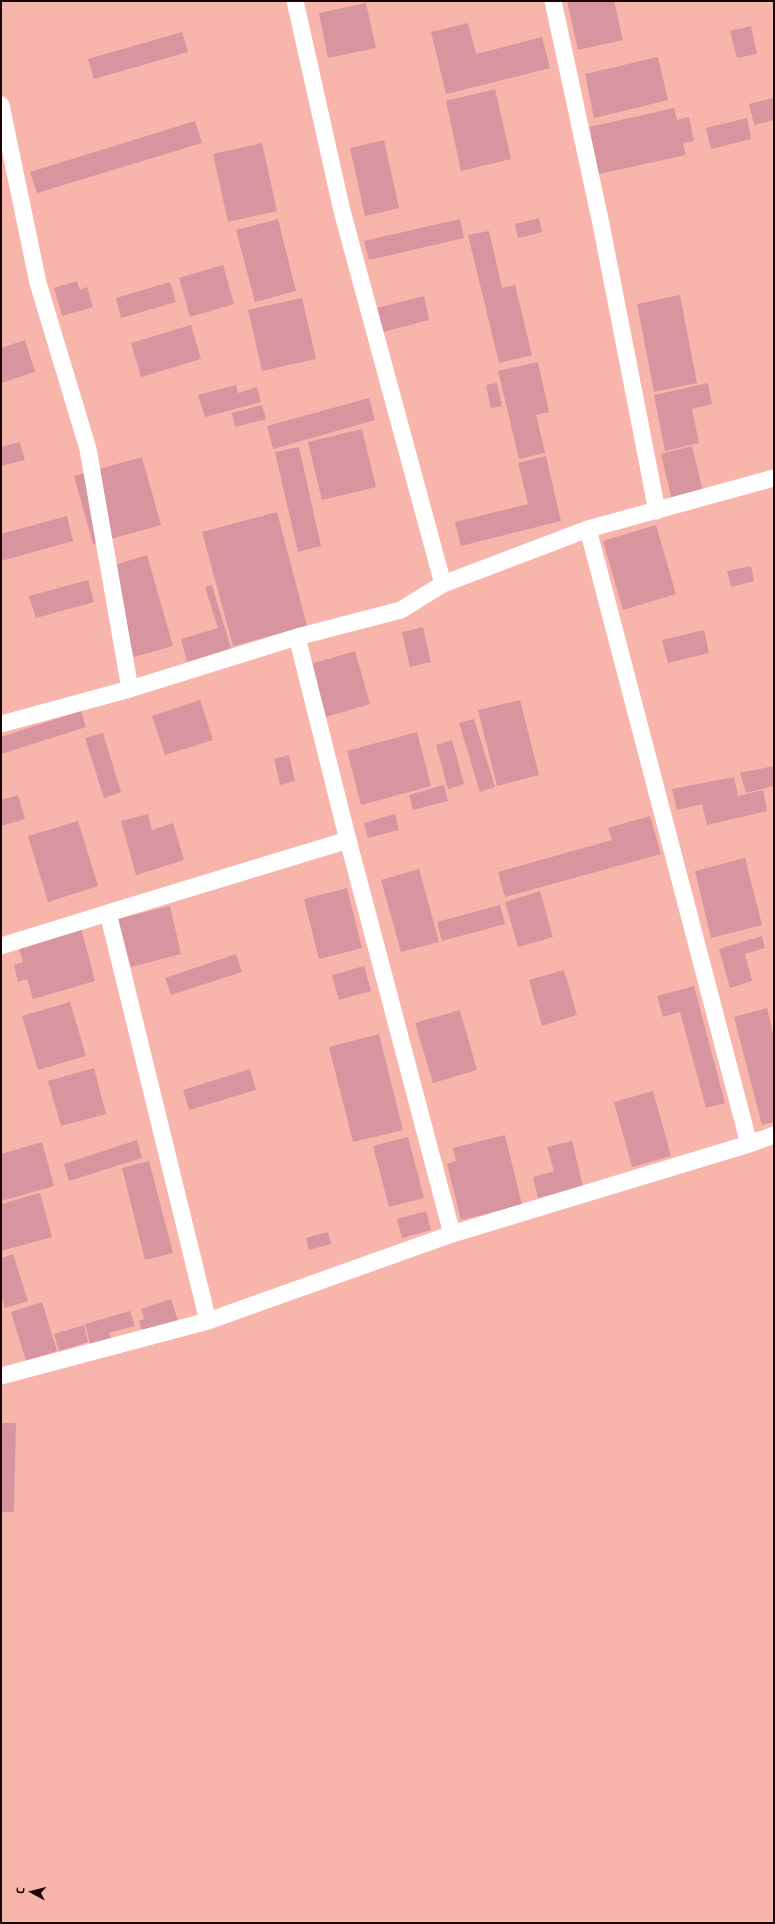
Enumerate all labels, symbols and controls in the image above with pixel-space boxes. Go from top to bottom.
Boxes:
north arrow [12,1872,52,1912]
text: С [13,1886,26,1894]

